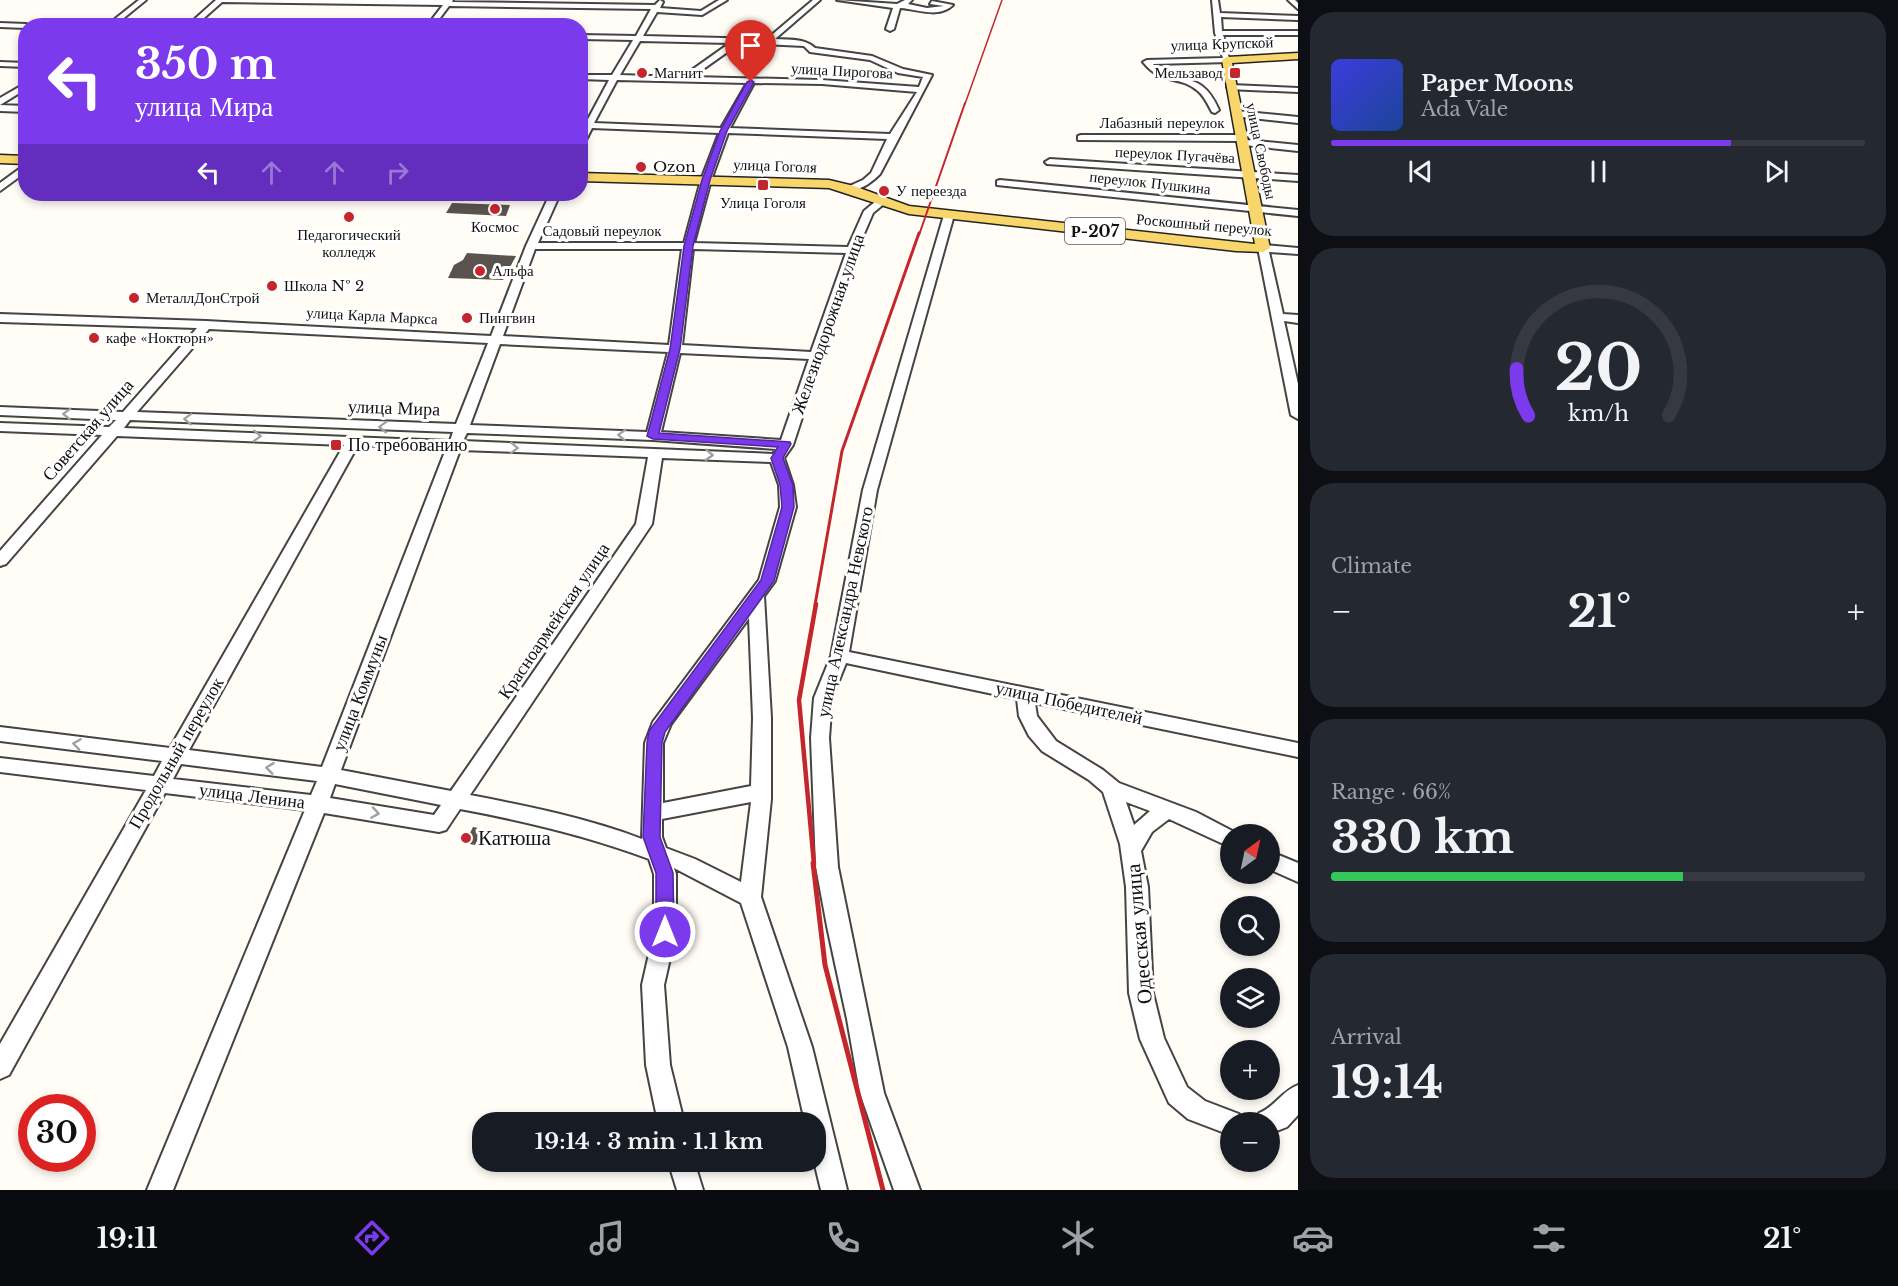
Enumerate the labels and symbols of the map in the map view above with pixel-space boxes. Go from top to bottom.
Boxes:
pin [725,20,776,82]
street label: улица Крупской [1170,32,1274,55]
street label: улица Пирогова [791,58,894,83]
place label: Магнит [654,63,703,82]
place label: Мельзавод [1155,63,1223,82]
marker: Магнит [635,66,649,80]
marker: Мельзавод [1228,66,1242,80]
street label: улица Свободы [1242,101,1281,201]
street label: Лабазный переулок [1099,113,1225,132]
street label: переулок Пугачёва [1115,142,1236,167]
street label: улица Гоголя [733,155,817,176]
place label: Ozon [653,157,696,176]
marker: Ozon [634,160,648,174]
street label: переулок Пушкина [1089,167,1212,198]
marker: Улица Гоголя [756,178,770,192]
place label: У переезда [896,181,967,200]
marker: У переезда [877,184,891,198]
place label: Улица Гоголя [720,193,806,212]
marker: Космос [488,202,502,216]
street label: Роскошный переулок [1135,209,1273,240]
marker: Педагогический колледж [342,210,356,224]
place label: Космос [471,217,519,236]
road number: Р-207 [1065,218,1125,244]
street label: Садовый переулок [543,221,662,240]
place label: Педагогический колледж [297,225,401,261]
street label: Железнодорожная улица [787,231,869,417]
place label: Альфа [492,261,534,280]
marker: Альфа [473,264,487,278]
place label: Школа № 2 [284,276,364,295]
marker: Школа № 2 [265,279,279,293]
place label: МеталлДонСтрой [146,288,260,307]
marker: МеталлДонСтрой [127,291,141,305]
street label: улица Карла Маркса [306,303,439,328]
place label: Пингвин [479,308,535,327]
marker: Пингвин [460,311,474,325]
place label: кафе «Ноктюрн» [106,328,214,347]
marker: кафе «Ноктюрн» [87,331,101,345]
street label: Советская улица [38,375,138,485]
street label: улица Мира [348,395,440,421]
one-way arrow [63,407,72,420]
one-way arrow [184,412,193,425]
one-way arrow [379,420,388,433]
one-way arrow [618,429,627,441]
one-way arrow [253,430,262,443]
place label: По требованию [348,434,467,456]
marker: По требованию [329,438,343,452]
one-way arrow [510,442,519,454]
one-way arrow [705,448,714,461]
street label: улица Александра Невского [812,504,878,720]
street label: Красноармейская улица [494,539,614,703]
street label: улица Коммуны [328,632,392,754]
street label: Продольный переулок [124,673,228,833]
street label: улица Победителей [994,677,1145,729]
one-way arrow [72,738,81,751]
one-way arrow [266,763,275,775]
street label: улица Ленина [198,779,306,813]
one-way arrow [371,807,380,819]
north arrow [1220,824,1280,884]
place label: Катюша [478,825,552,851]
marker: Катюша [459,831,473,845]
street label: Одесская улица [1120,862,1158,1005]
position arrow [633,900,697,964]
speed limit sign: 30 [18,1094,96,1172]

